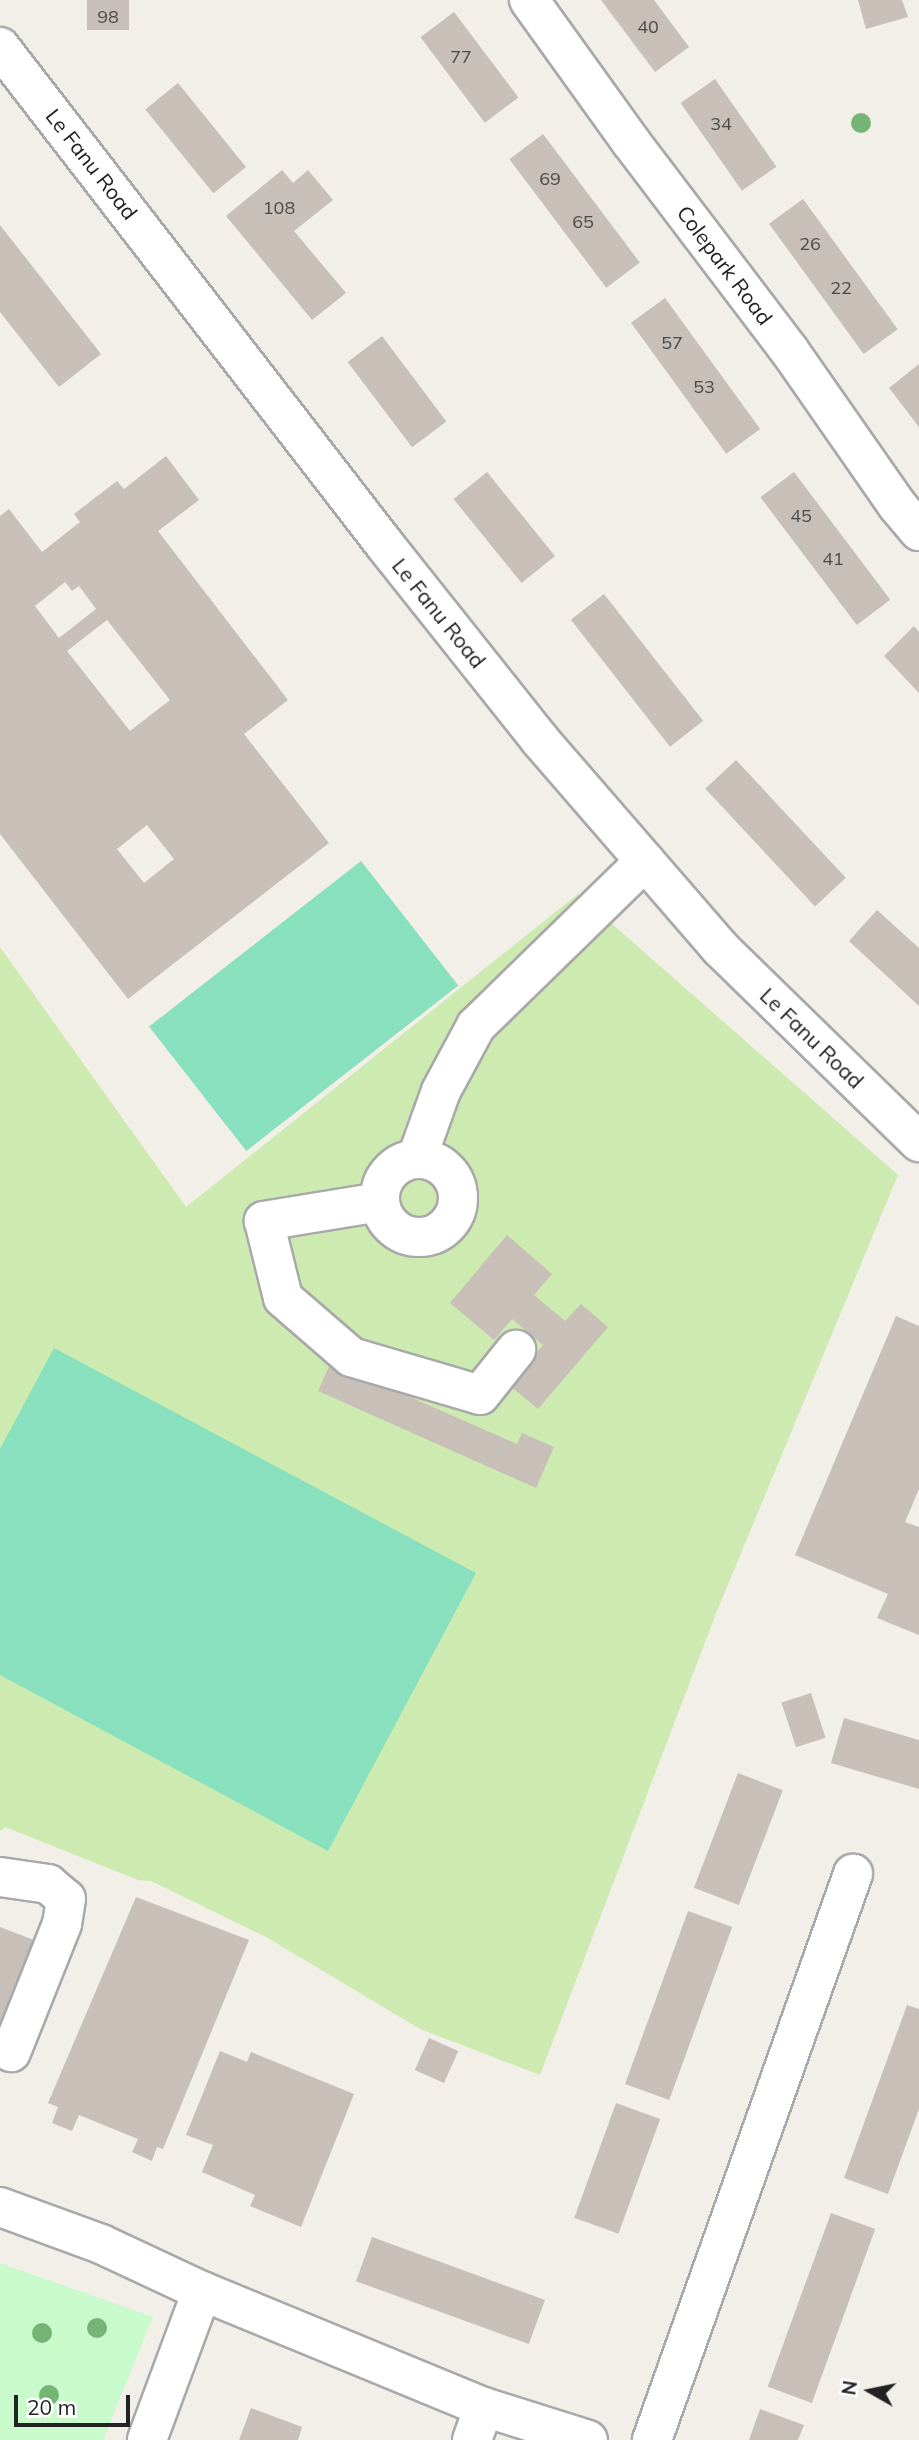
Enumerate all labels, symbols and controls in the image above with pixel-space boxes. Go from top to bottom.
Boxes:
house number: 98 [97,6,119,28]
house number: 40 [637,16,659,38]
house number: 77 [450,46,472,68]
street label: Le Fanu Road [41,104,143,224]
house number: 34 [710,113,732,135]
house number: 69 [539,168,561,190]
house number: 108 [263,197,295,219]
street label: Colepark Road [672,200,778,330]
house number: 65 [572,211,594,233]
house number: 26 [799,233,821,255]
house number: 22 [830,277,852,299]
house number: 57 [661,332,683,354]
house number: 53 [693,376,715,398]
house number: 45 [790,505,812,527]
house number: 41 [822,548,844,570]
street label: Le Fanu Road [387,553,491,673]
street label: Le Fanu Road [755,983,869,1093]
north arrow [835,2356,905,2426]
text: N [836,2379,862,2397]
scale bar [18,2380,133,2424]
text: 20 m [27,2394,76,2420]

